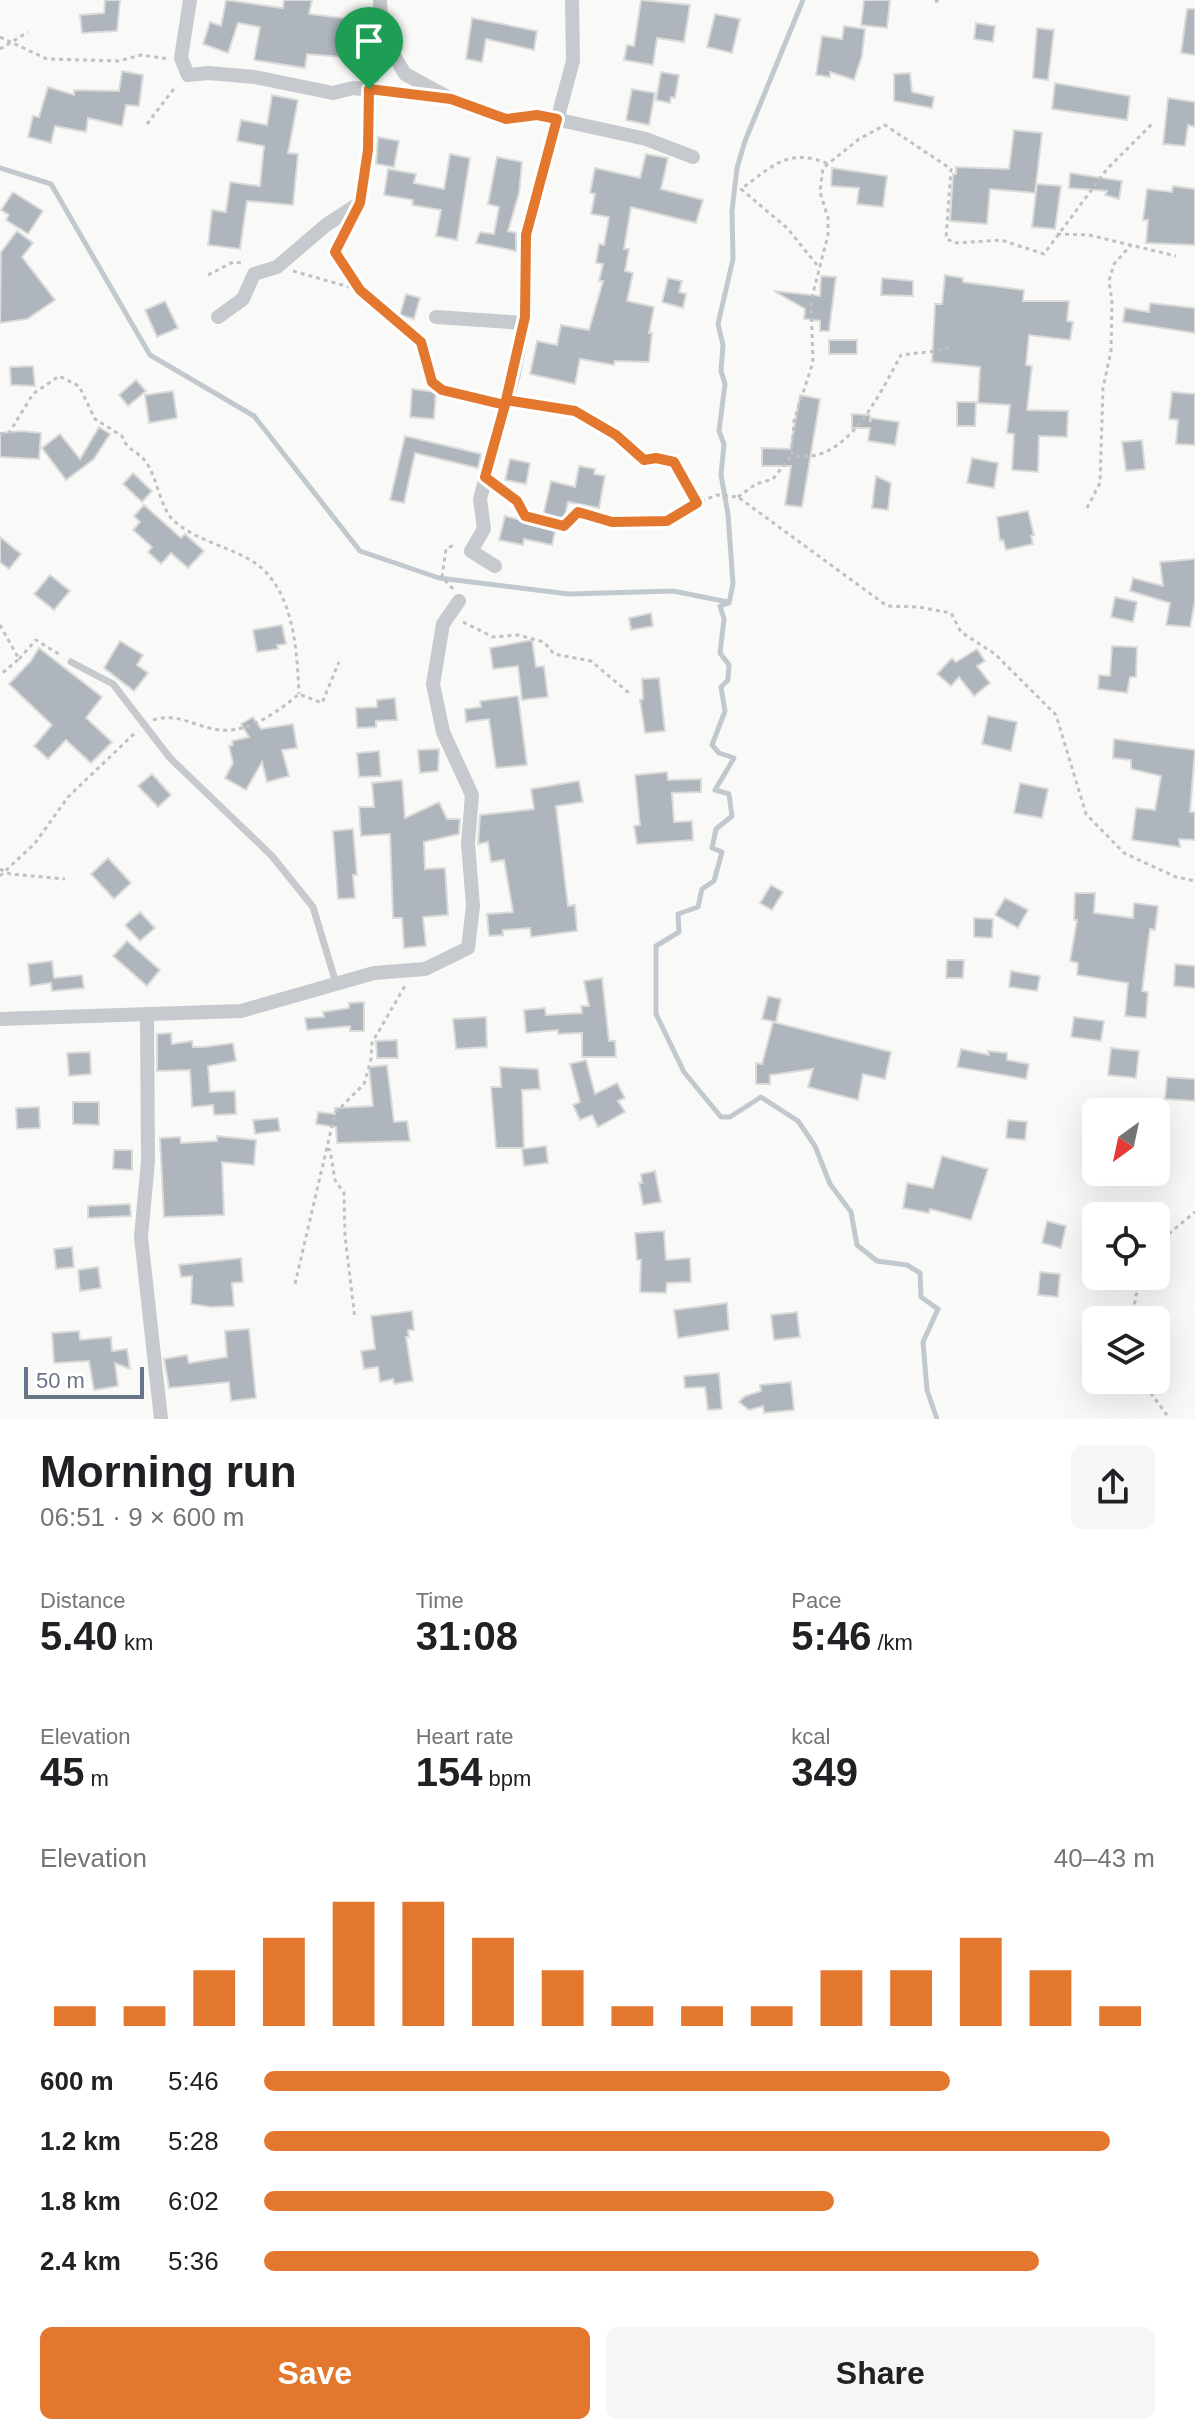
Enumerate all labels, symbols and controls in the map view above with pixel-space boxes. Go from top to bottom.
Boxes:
pin [335,7,403,89]
icon: arrive [347,19,391,63]
north arrow [1082,1098,1170,1186]
map controls [1082,1098,1170,1394]
button: locate [1082,1202,1170,1290]
button: layers [1082,1306,1170,1394]
scale bar [24,1363,144,1399]
text: 50 m [36,1368,85,1393]
button: share [1071,1445,1155,1529]
text: Morning run [40,1447,297,1496]
text: 06:51 · 9 × 600 m [40,1502,245,1532]
text: Distance [40,1588,126,1613]
text: Time [416,1588,464,1613]
text: Pace [791,1588,841,1613]
text: 5.40 [40,1614,118,1658]
text: 31:08 [416,1614,518,1658]
text: 5:46 [791,1614,871,1658]
text: km [118,1630,153,1655]
text: /km [871,1630,913,1655]
text: Elevation [40,1724,131,1749]
text: Heart rate [416,1724,513,1749]
text: kcal [791,1724,830,1749]
text: 45 [40,1750,85,1794]
text: 154 [416,1750,482,1794]
text: 349 [791,1750,858,1794]
text: m [85,1766,109,1791]
text: bpm [482,1766,531,1791]
text: Elevation [40,1843,147,1873]
text: 40–43 m [1054,1843,1155,1873]
text: 600 m [40,2066,114,2096]
text: 5:46 [168,2066,219,2096]
text: 1.2 km [40,2126,121,2156]
text: 5:28 [168,2126,219,2156]
text: 1.8 km [40,2186,121,2216]
text: 6:02 [168,2186,219,2216]
text: 2.4 km [40,2246,121,2276]
text: 5:36 [168,2246,219,2276]
button: Save [40,2327,590,2419]
button: Share [606,2327,1155,2419]

